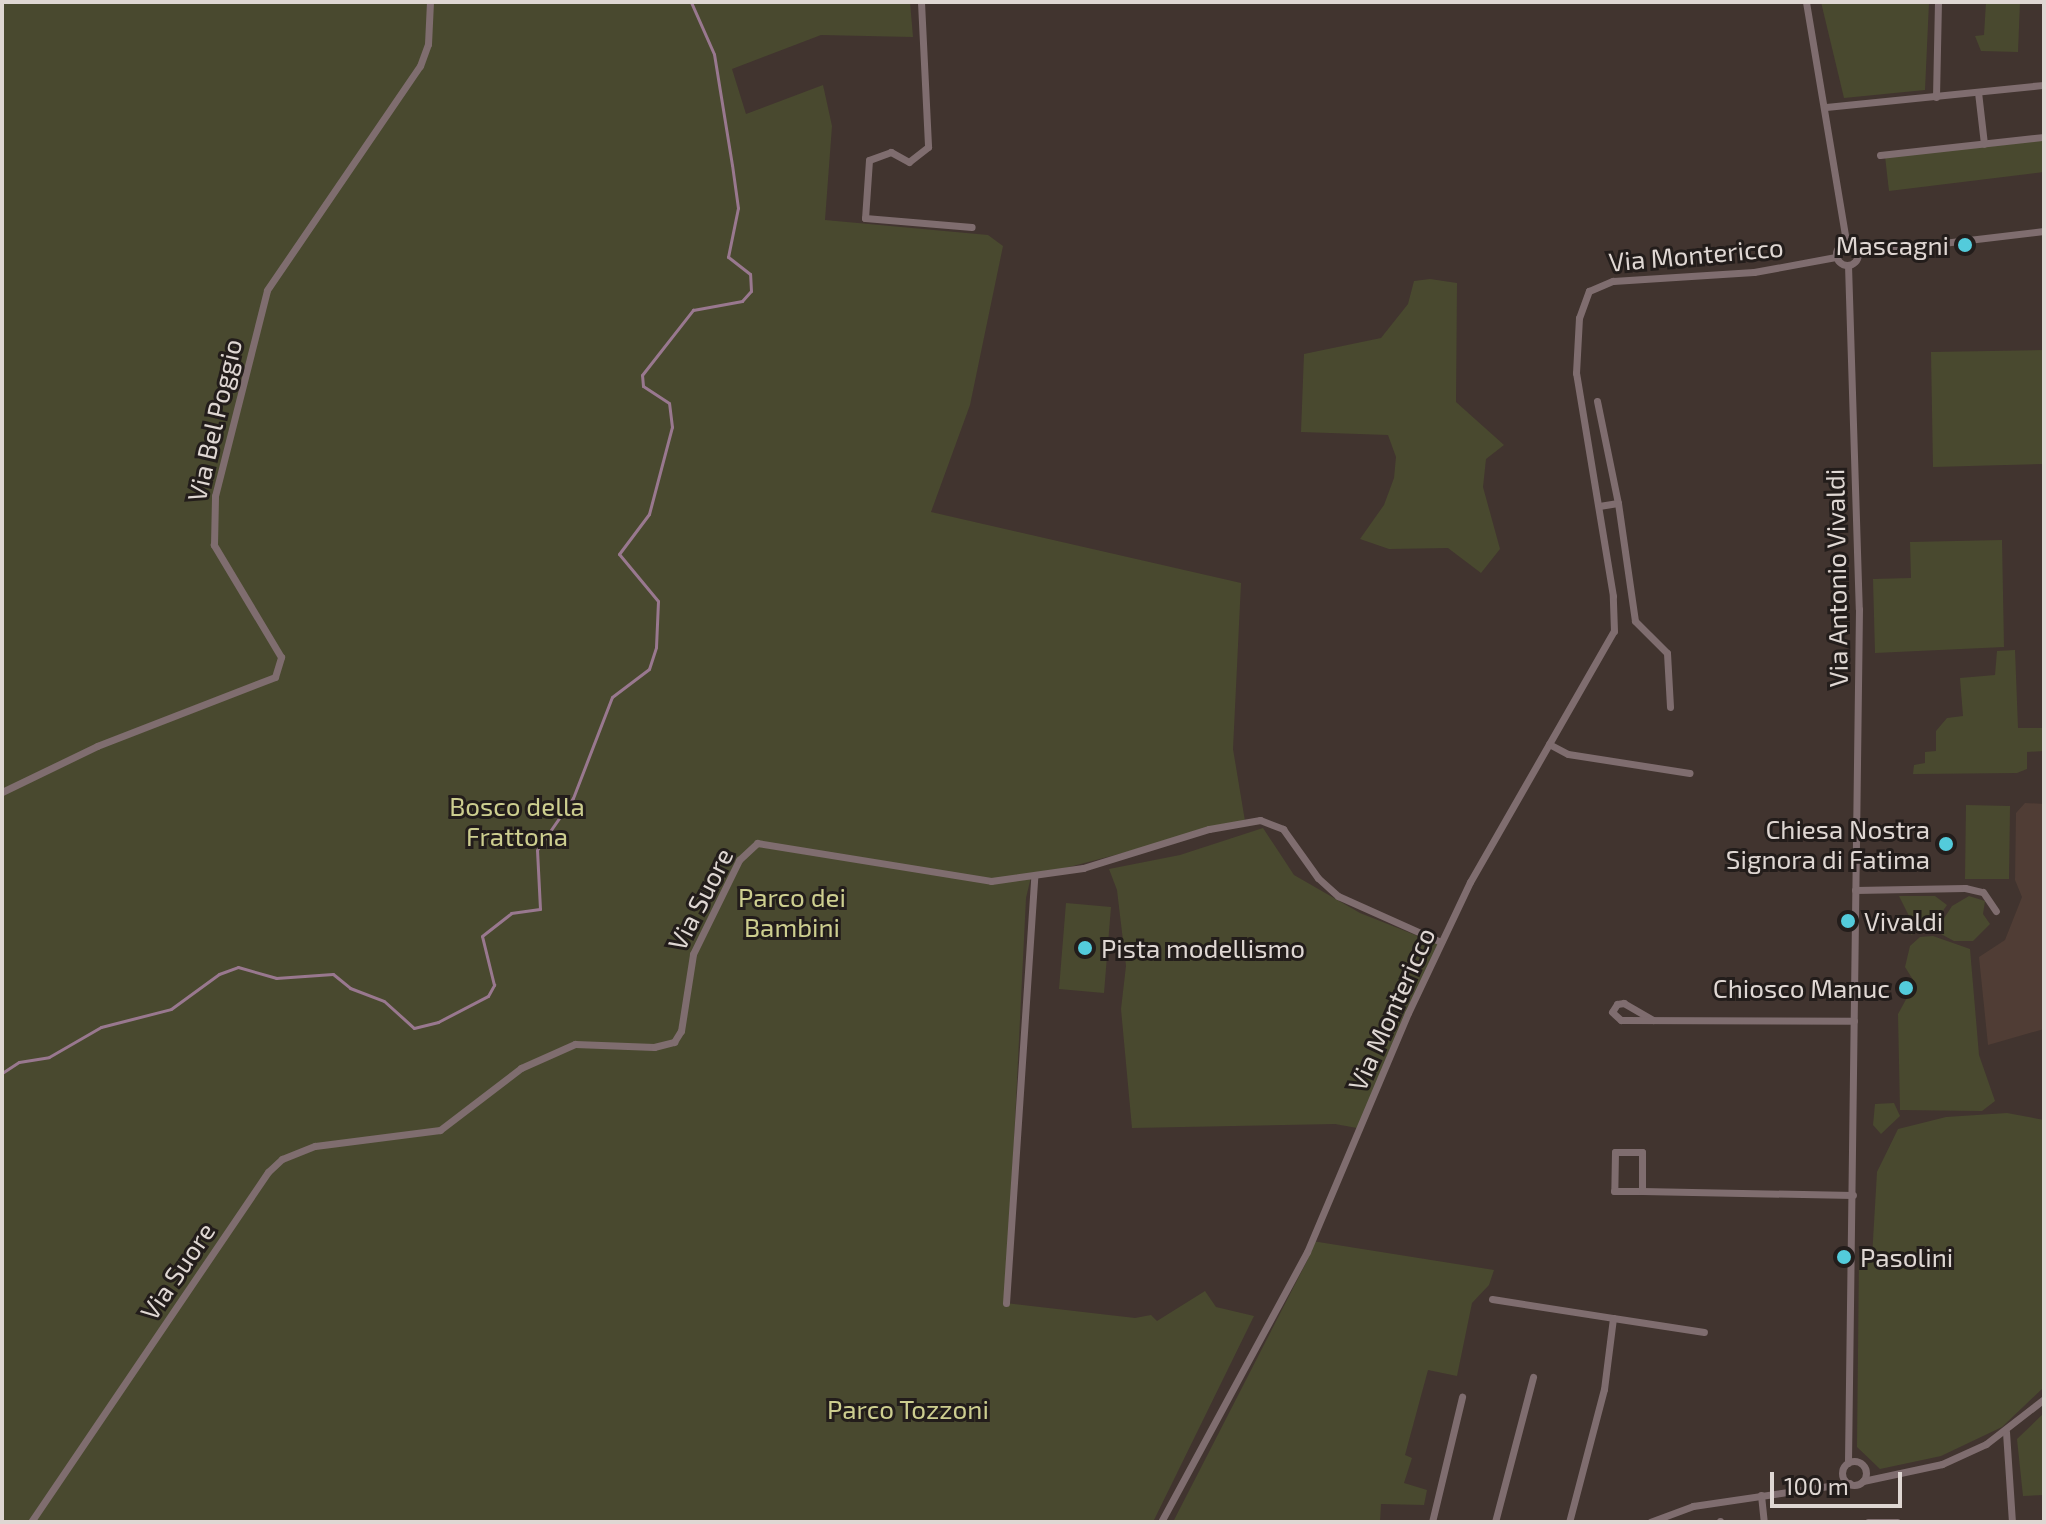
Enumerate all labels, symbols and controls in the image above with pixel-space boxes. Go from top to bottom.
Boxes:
place label: Mascagni [1836,229,1949,261]
street label: Via Montericco [1607,231,1785,277]
marker: Mascagni [1956,236,1974,254]
street label: Via Bel Poggio [180,336,248,504]
street label: Via Antonio Vivaldi [1818,468,1854,688]
park label: Bosco della Frattona [449,790,585,852]
place label: Chiesa Nostra Signora di Fatima [1726,813,1930,874]
marker: Chiesa Nostra Signora di Fatima [1937,835,1955,853]
street label: Via Suore [661,843,739,955]
park label: Parco dei Bambini [738,881,846,942]
place label: Vivaldi [1864,905,1943,937]
marker: Vivaldi [1839,912,1857,930]
street label: Via Montericco [1341,922,1441,1096]
place label: Pista modellismo [1101,932,1305,964]
marker: Pista modellismo [1076,939,1094,957]
place label: Chiosco Manuc [1713,972,1890,1004]
marker: Chiosco Manuc [1897,979,1915,997]
street label: Via Suore [133,1216,221,1326]
place label: Pasolini [1860,1241,1953,1273]
marker: Pasolini [1835,1248,1853,1266]
park label: Parco Tozzoni [827,1393,989,1425]
scale bar [1774,1456,1906,1506]
text: 100 m [1784,1471,1849,1500]

